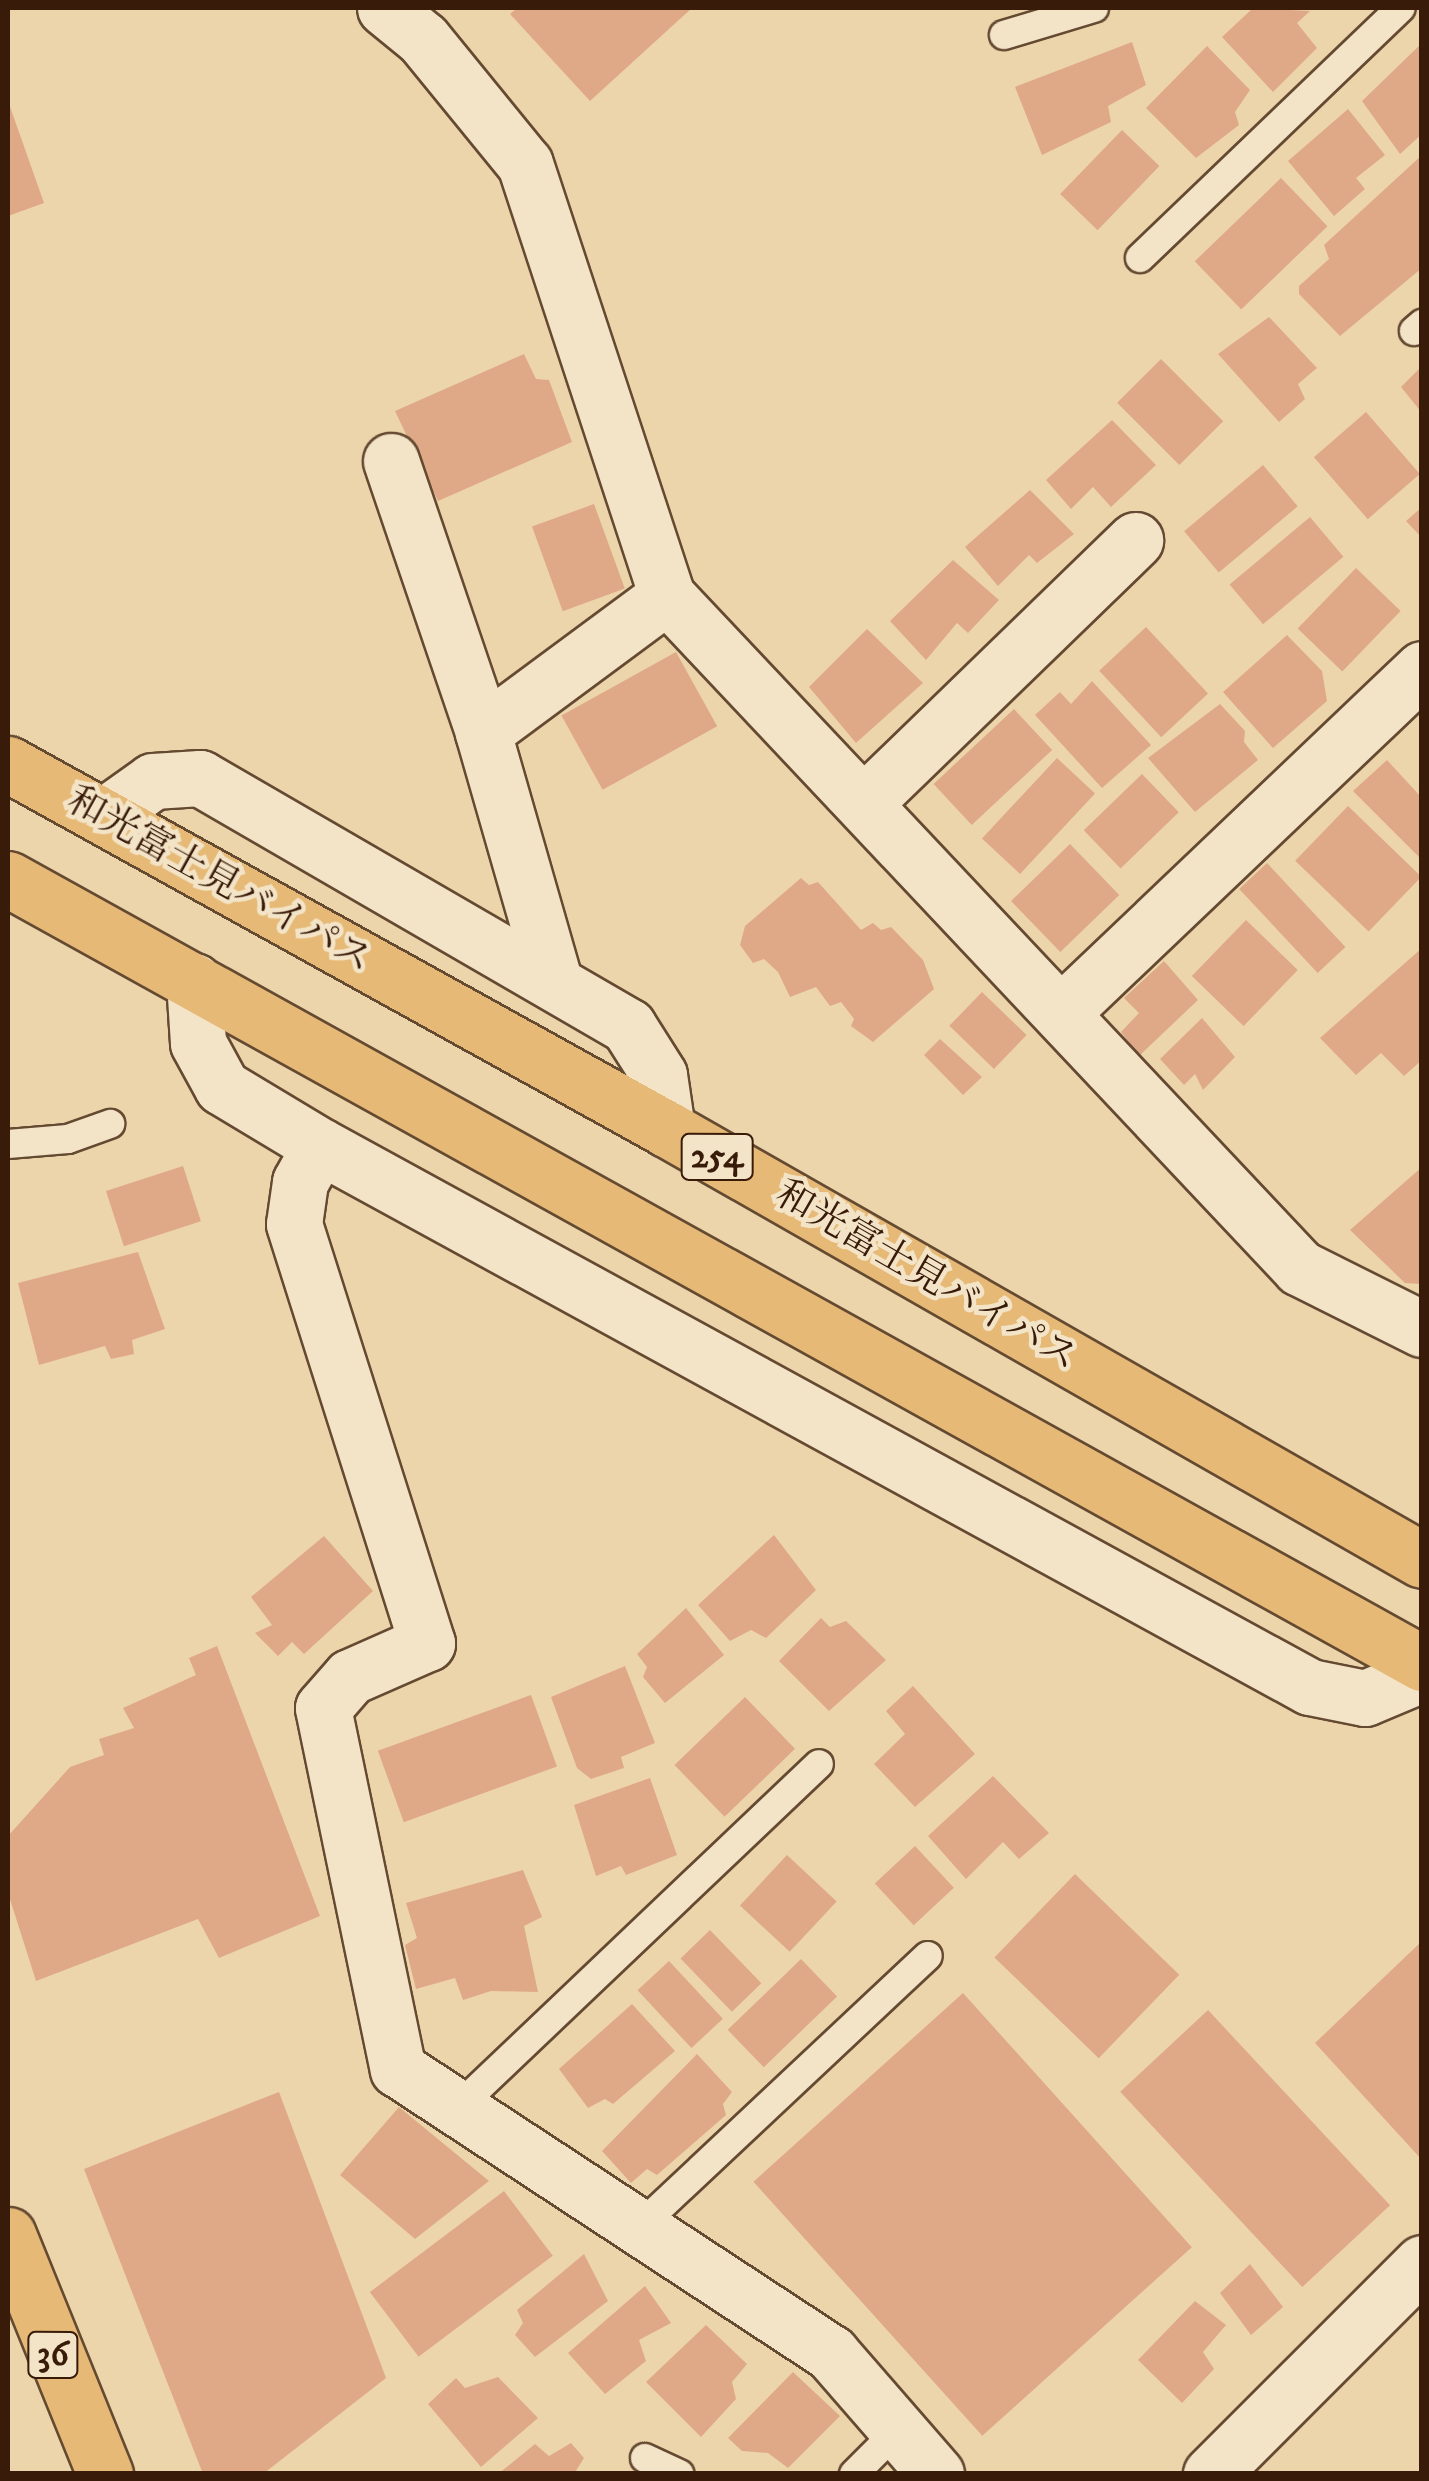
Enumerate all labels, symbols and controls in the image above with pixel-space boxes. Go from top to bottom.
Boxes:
street label: 和光富士見バイパス [58,778,380,984]
road number: 254 [680,1127,754,1187]
street label: 和光富士見バイパス [767,1172,1085,1382]
road number: 36 [26,2325,80,2385]

